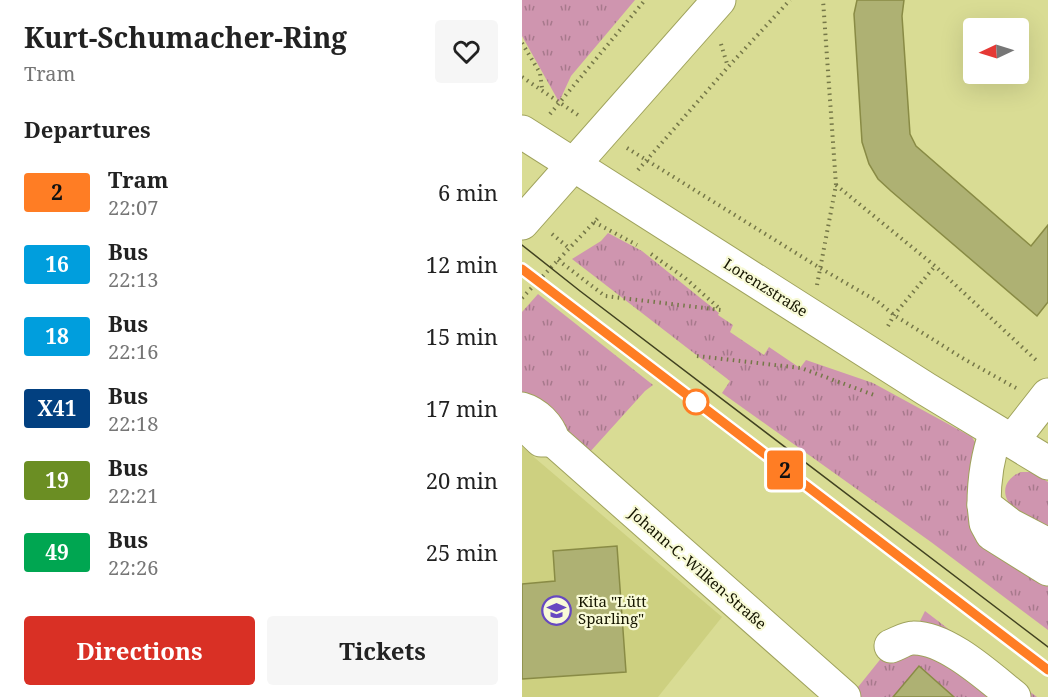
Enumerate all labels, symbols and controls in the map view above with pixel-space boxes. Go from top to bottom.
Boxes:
text: Kurt-Schumacher-Ring [24,18,347,56]
north arrow [963,18,1029,84]
map controls [963,18,1029,84]
button: heart [435,20,498,83]
text: Tram [24,60,75,87]
text: Departures [24,114,151,144]
text: Tram [108,164,168,194]
text: 6 min [438,177,498,207]
text: 2 [51,178,63,206]
text: 22:07 [108,194,158,221]
text: Bus [108,236,148,266]
text: 12 min [426,249,498,279]
text: 16 [45,250,69,278]
street label: Lorenzstraße [720,253,812,321]
text: 22:13 [108,266,158,293]
text: Bus [108,308,148,338]
text: 15 min [426,321,498,351]
text: 18 [45,322,69,350]
text: 22:16 [108,338,158,365]
text: Bus [108,380,148,410]
unlabelled marker [683,389,709,415]
text: 17 min [426,393,498,423]
text: X41 [37,394,77,422]
text: 22:18 [108,410,158,437]
line badge: 2 [766,450,804,490]
text: Bus [108,452,148,482]
text: 2 [779,456,791,484]
text: 20 min [426,465,498,495]
text: 19 [45,466,69,494]
text: 22:21 [108,482,158,509]
street label: Johann-C.-Wilken-Straße [624,502,771,633]
text: Bus [108,524,148,554]
text: 25 min [426,537,498,567]
text: 49 [45,538,69,566]
text: 22:26 [108,554,158,581]
place label: Kita "Lütt Sparling" [578,591,646,628]
school or university icon: Kita "Lütt Sparling" [541,594,573,626]
button: Directions [24,616,255,685]
button: Tickets [267,616,498,685]

